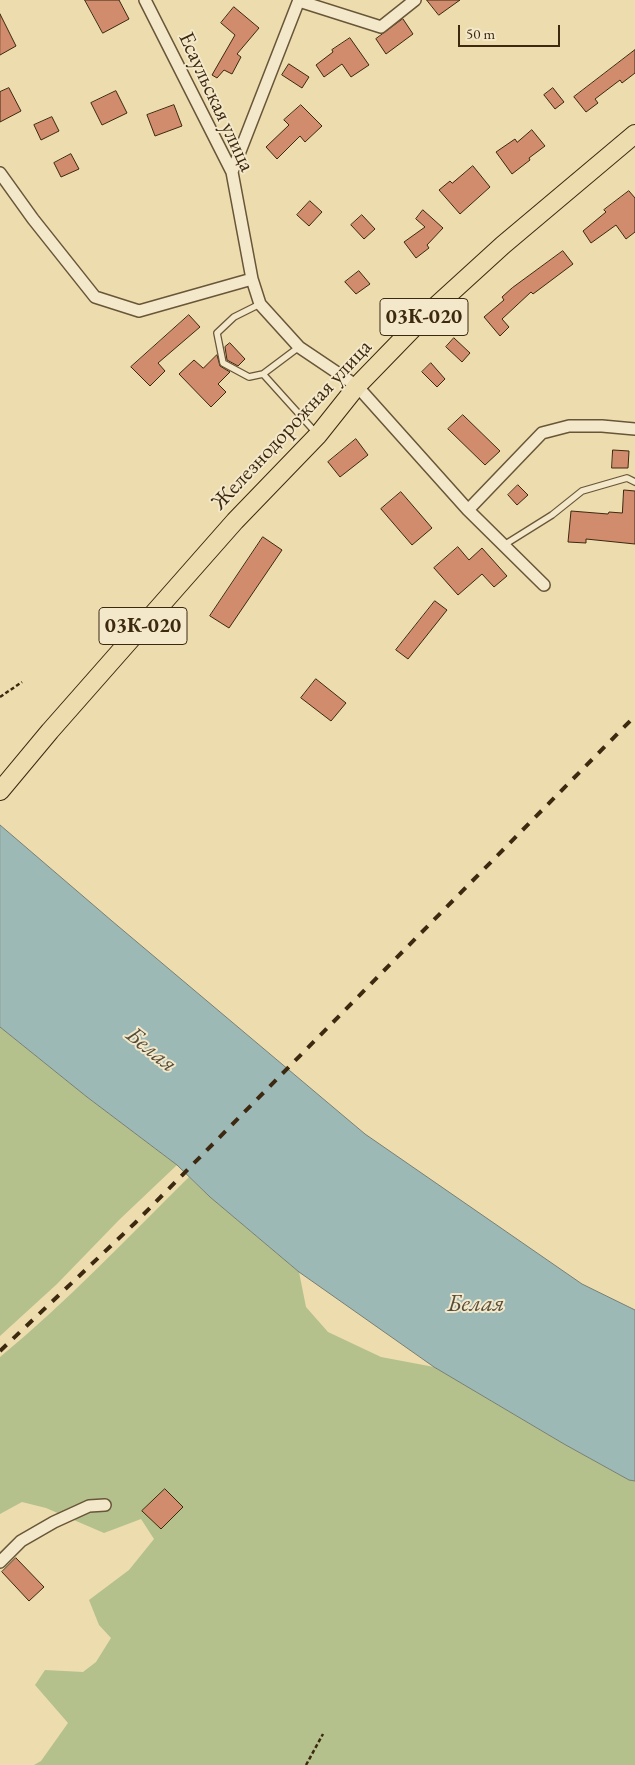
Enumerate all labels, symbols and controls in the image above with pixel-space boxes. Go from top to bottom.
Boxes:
scale bar [460,15,562,47]
text: 50 m [466,24,495,43]
street label: Есаульская улица [172,28,260,176]
road number: 03К-020 [380,298,468,336]
street label: Железнодорожная улица [206,334,378,516]
road number: 03К-020 [99,608,187,644]
water label: Белая [120,1021,182,1079]
water label: Белая [447,1290,505,1318]

